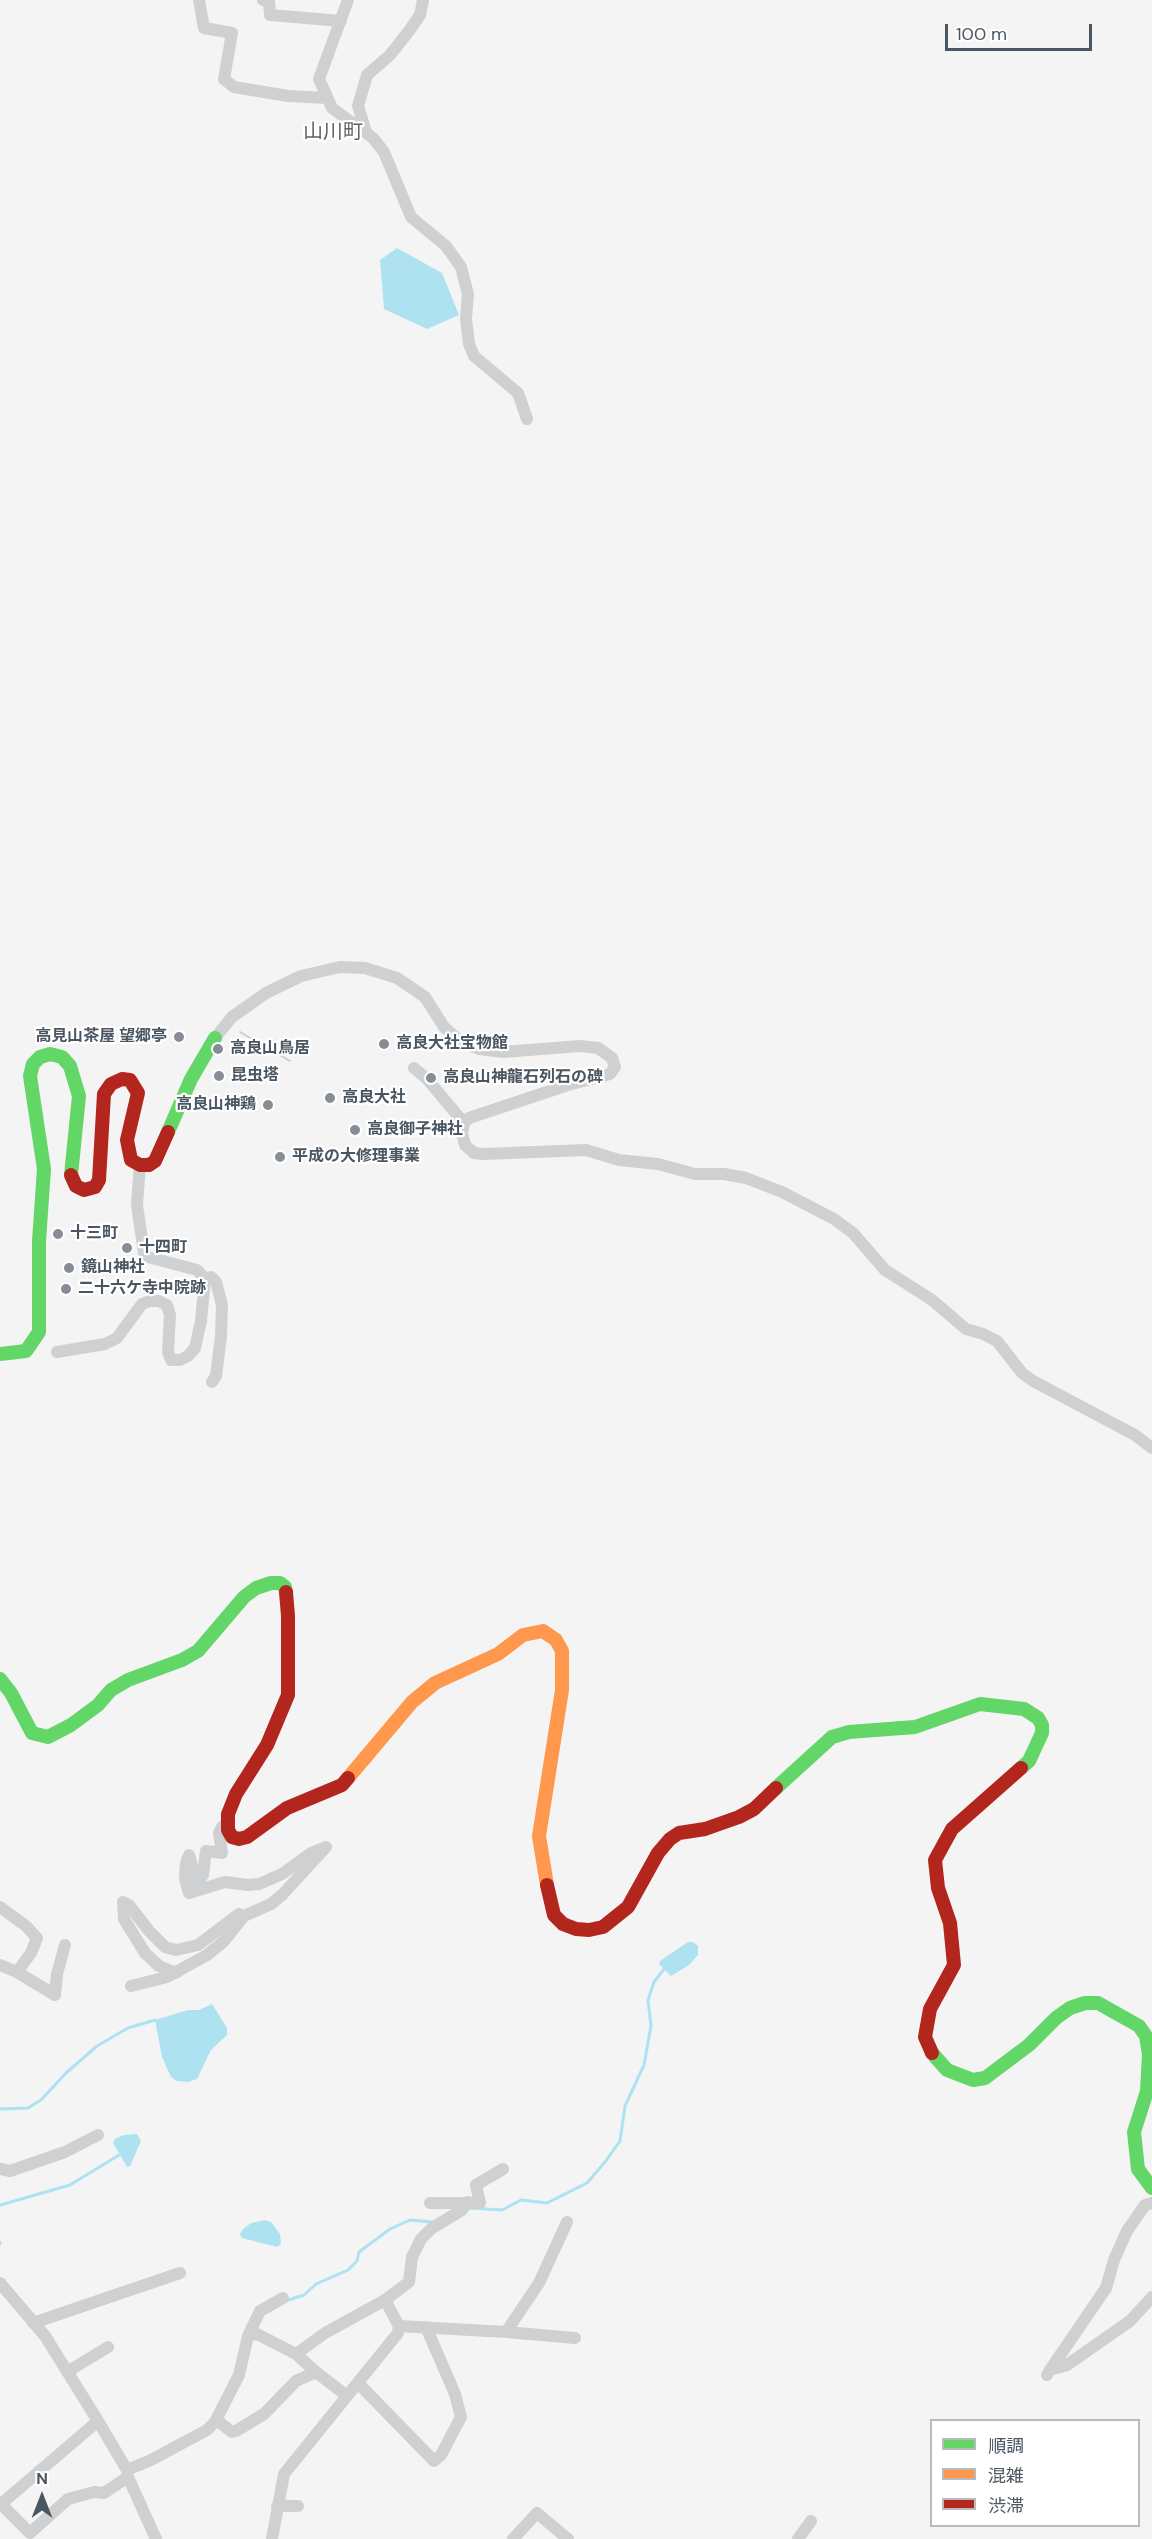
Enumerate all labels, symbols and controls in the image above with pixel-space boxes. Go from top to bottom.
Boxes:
scale bar [948,12,1095,50]
text: 100 m [956,22,1007,46]
district label: 山川町 [303,121,363,145]
place label: 高見山茶屋 望郷亭 [35,1027,167,1047]
marker: 高見山茶屋 望郷亭 [172,1030,186,1044]
place label: 高良大社宝物館 [396,1034,508,1054]
marker: 高良大社宝物館 [377,1037,391,1051]
place label: 高良山鳥居 [230,1039,310,1059]
marker: 高良山鳥居 [211,1042,225,1056]
place label: 昆虫塔 [231,1066,279,1086]
place label: 高良山神龍石列石の碑 [443,1068,603,1088]
marker: 昆虫塔 [212,1069,226,1083]
marker: 高良山神龍石列石の碑 [424,1071,438,1085]
place label: 高良大社 [342,1088,406,1108]
marker: 高良大社 [323,1091,337,1105]
place label: 高良山神鶏 [176,1095,256,1115]
marker: 高良山神鶏 [261,1098,275,1112]
place label: 高良御子神社 [367,1120,463,1140]
marker: 高良御子神社 [348,1123,362,1137]
place label: 平成の大修理事業 [292,1147,420,1167]
marker: 平成の大修理事業 [273,1150,287,1164]
place label: 十三町 [70,1224,118,1244]
marker: 十三町 [51,1227,65,1241]
place label: 十四町 [139,1238,187,1258]
marker: 十四町 [120,1241,134,1255]
place label: 鏡山神社 [81,1258,145,1278]
marker: 鏡山神社 [62,1261,76,1275]
place label: 二十六ケ寺中院跡 [78,1279,206,1299]
marker: 二十六ケ寺中院跡 [59,1282,73,1296]
legend [930,2419,1140,2527]
text: 順調 [988,2434,1024,2458]
text: 混雑 [988,2464,1024,2488]
north arrow [12,2467,72,2527]
text: N [36,2468,48,2489]
text: 渋滞 [988,2494,1024,2518]

